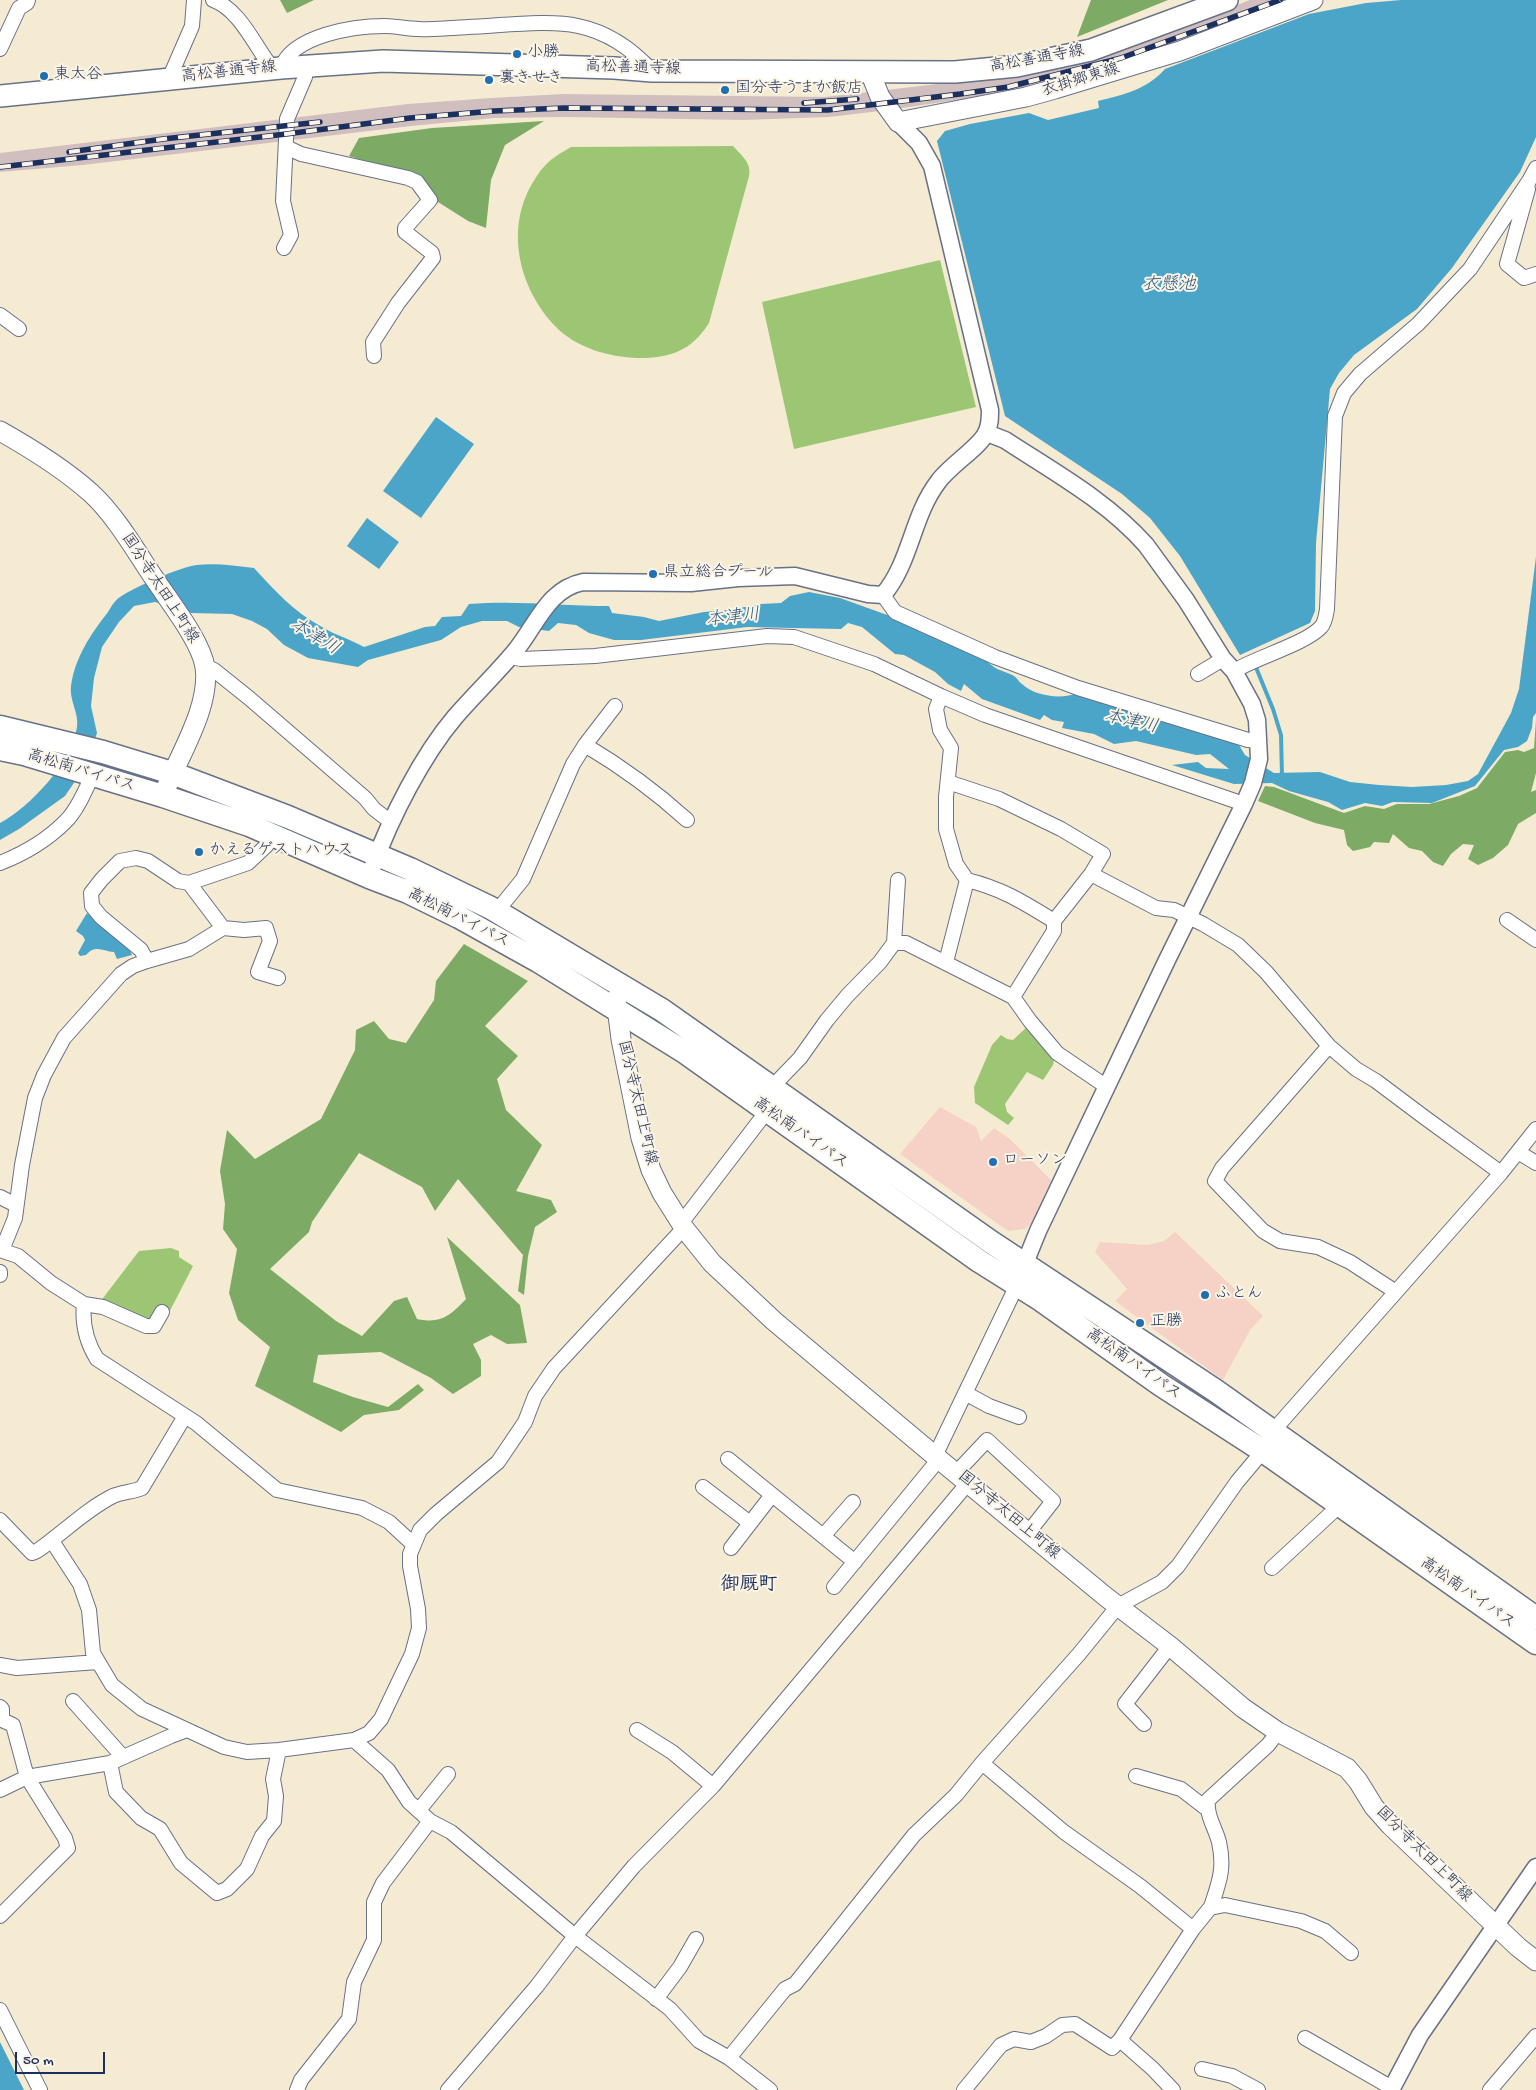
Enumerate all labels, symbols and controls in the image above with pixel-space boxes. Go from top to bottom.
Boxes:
street label: 高松善通寺線 [988,42,1086,78]
place label: 小勝 [527,44,559,64]
marker: 小勝 [511,48,523,60]
street label: 高松善通寺線 [180,58,278,88]
street label: 高松善通寺線 [585,58,681,80]
street label: 衣掛郷東線 [1040,60,1122,102]
place label: 東大谷 [54,66,102,86]
marker: 東大谷 [38,70,50,82]
place label: 裏きせき [499,70,563,90]
marker: 裏きせき [483,74,495,86]
place label: 国分寺うまか飯店 [735,80,863,100]
marker: 国分寺うまか飯店 [719,84,731,96]
water label: 衣懸池 [1142,275,1196,297]
street label: 国分寺太田上町線 [116,530,202,648]
place label: 県立総合プール [663,564,774,584]
marker: 県立総合プール [647,568,659,580]
water label: 本津川 [705,605,761,633]
water label: 本津川 [285,615,343,661]
water label: 本津川 [1102,706,1160,740]
street label: 高松南バイパス [25,746,137,798]
place label: かえるゲストハウス [209,842,353,862]
marker: かえるゲストハウス [193,846,205,858]
street label: 高松南バイパス [404,885,512,953]
street label: 国分寺太田上町線 [612,1038,660,1168]
street label: 高松南バイパス [749,1094,851,1174]
place label: ローソン [1003,1152,1067,1172]
marker: ローソン [987,1156,999,1168]
place label: ふとん [1215,1285,1263,1305]
marker: ふとん [1199,1289,1211,1301]
place label: 正勝 [1150,1313,1182,1333]
marker: 正勝 [1134,1317,1146,1329]
street label: 高松南バイパス [1082,1325,1184,1405]
street label: 国分寺太田上町線 [953,1468,1063,1564]
street label: 高松南バイパス [1416,1554,1518,1634]
district label: 御厩町 [721,1575,777,1597]
street label: 国分寺太田上町線 [1371,1803,1475,1907]
scale bar [18,2042,108,2074]
text: 50 m [23,2052,54,2070]

